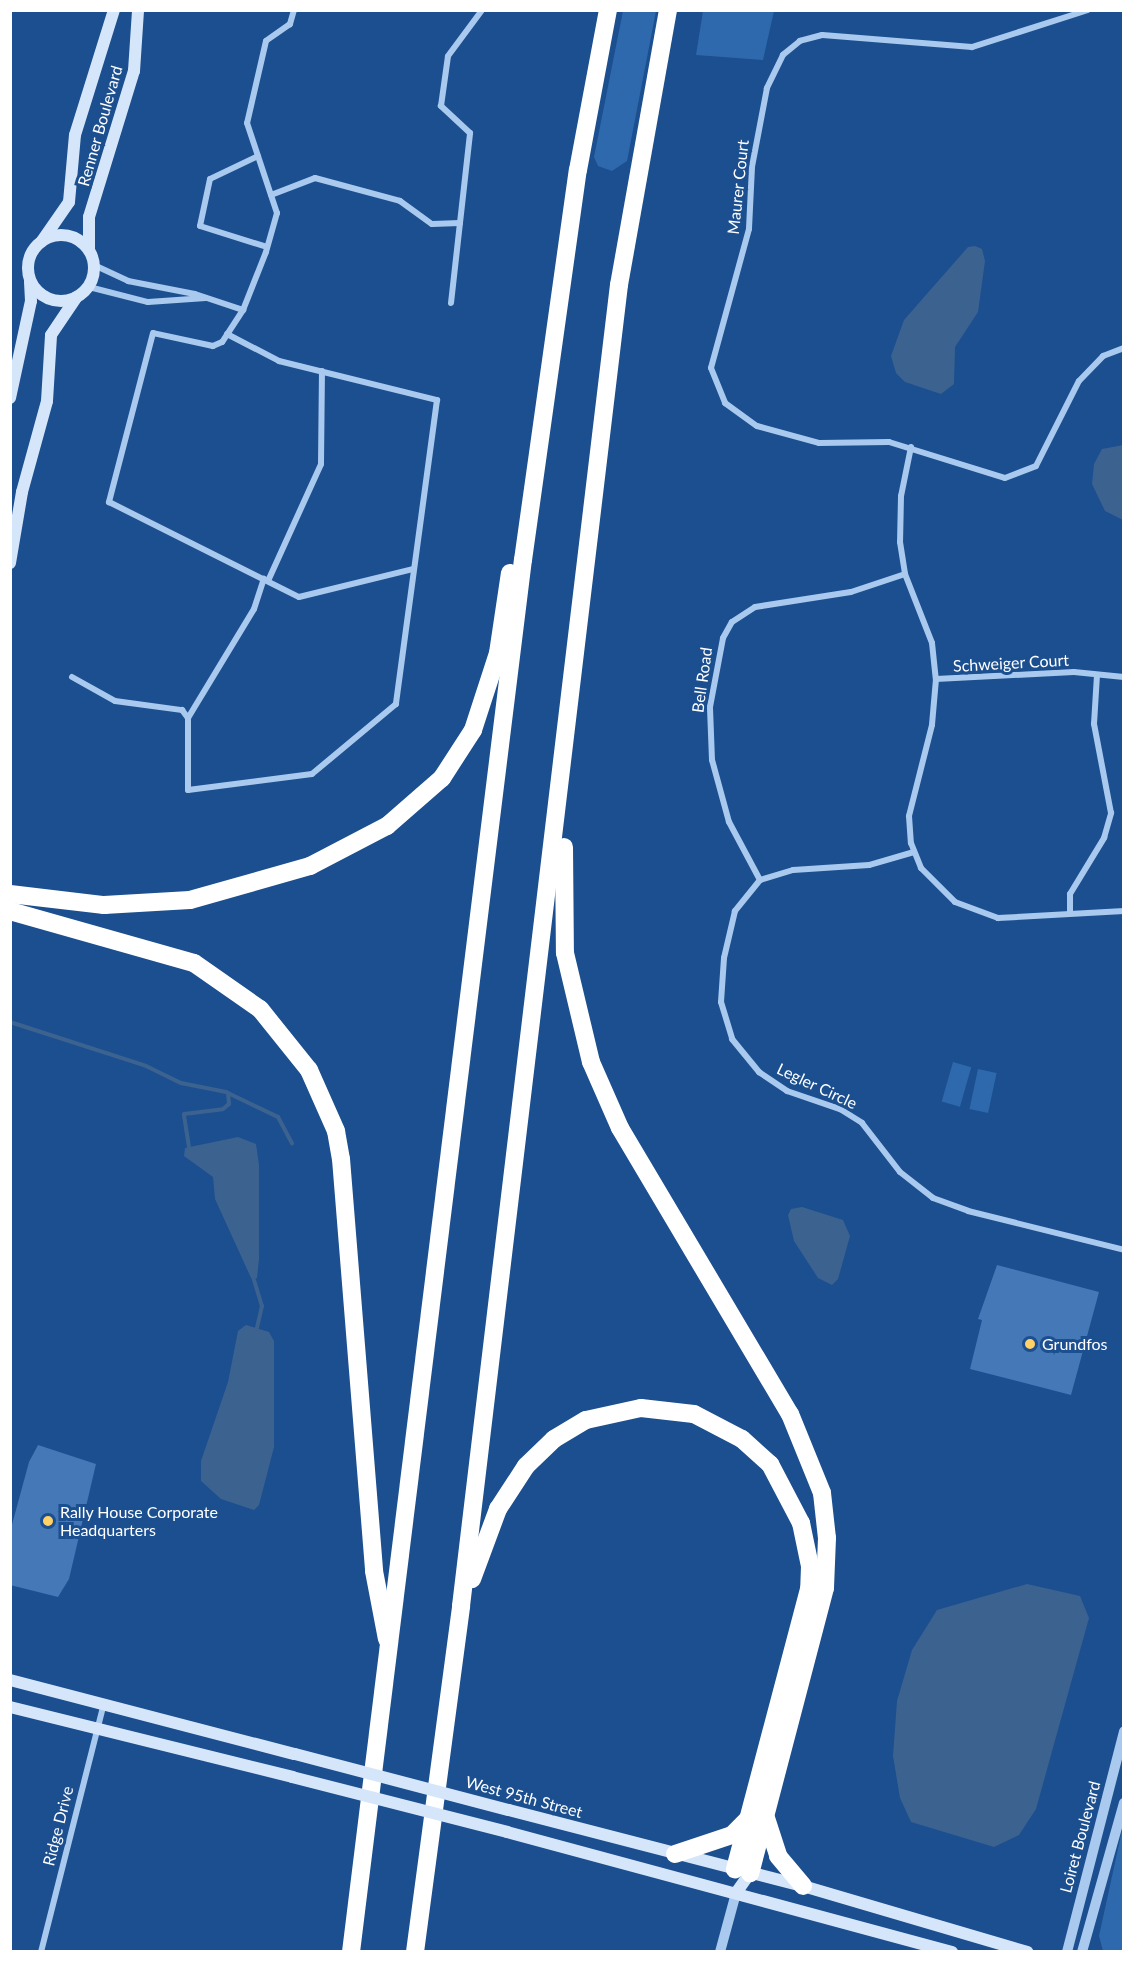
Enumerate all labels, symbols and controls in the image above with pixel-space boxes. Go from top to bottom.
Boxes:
street label: Renner Boulevard [74,63,126,189]
street label: Maurer Court [723,139,753,235]
street label: Bell Road [688,646,716,714]
street label: Schweiger Court [952,650,1070,676]
street label: Legler Circle [774,1059,860,1113]
place label: Grundfos [1042,1334,1108,1354]
marker: Grundfos [1023,1337,1037,1351]
place label: Rally House Corporate Headquarters [60,1502,218,1540]
marker: Rally House Corporate Headquarters [41,1514,55,1528]
street label: West 95th Street [463,1772,585,1822]
street label: Loiret Boulevard [1056,1779,1104,1895]
street label: Ridge Drive [39,1784,77,1868]

